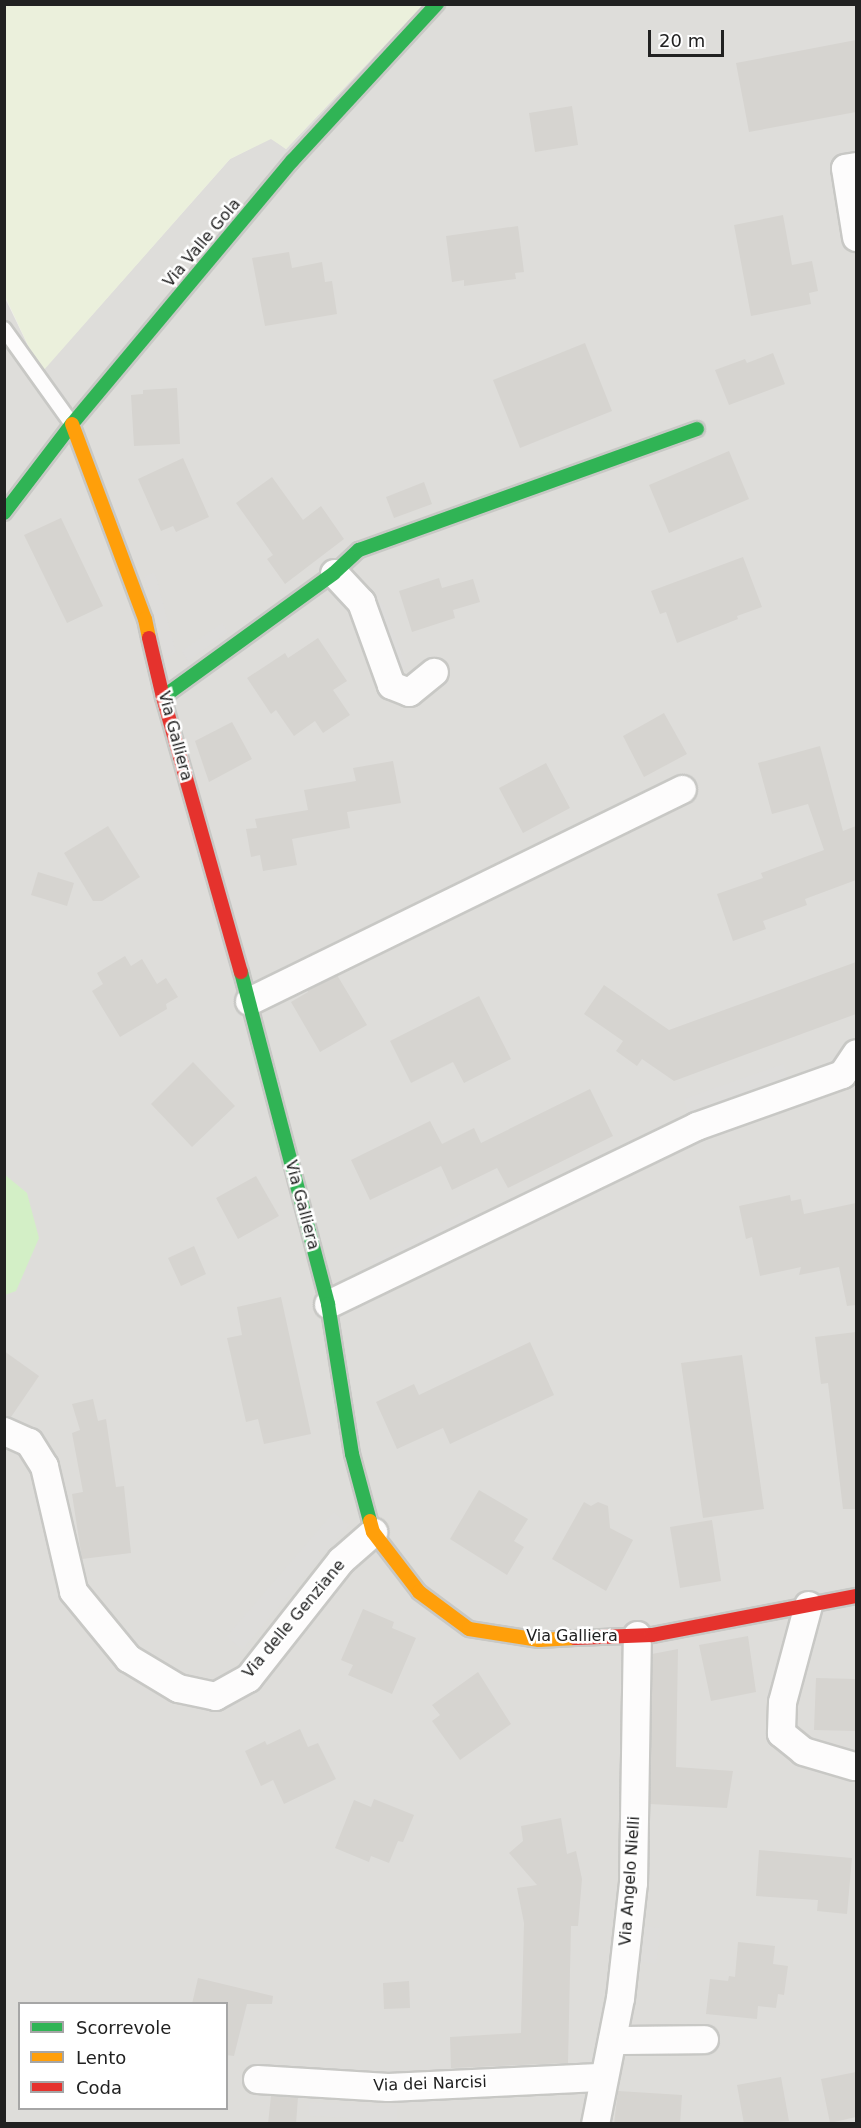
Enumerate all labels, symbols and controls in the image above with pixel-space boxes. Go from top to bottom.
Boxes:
scale bar [651,18,728,56]
text: 20 m [659,30,705,51]
street label: Via Valle Gola [159,195,245,291]
street label: Via Galliera [154,689,196,783]
street label: Via Galliera [281,1158,323,1252]
street label: Via delle Genziane [239,1556,349,1682]
street label: Via Galliera [526,1626,618,1646]
street label: Via Angelo Nielli [616,1816,644,1946]
legend [18,2002,228,2110]
text: Scorrevole [76,2017,171,2038]
text: Lento [76,2047,126,2068]
street label: Via dei Narcisi [373,2072,487,2096]
text: Coda [76,2077,122,2098]

